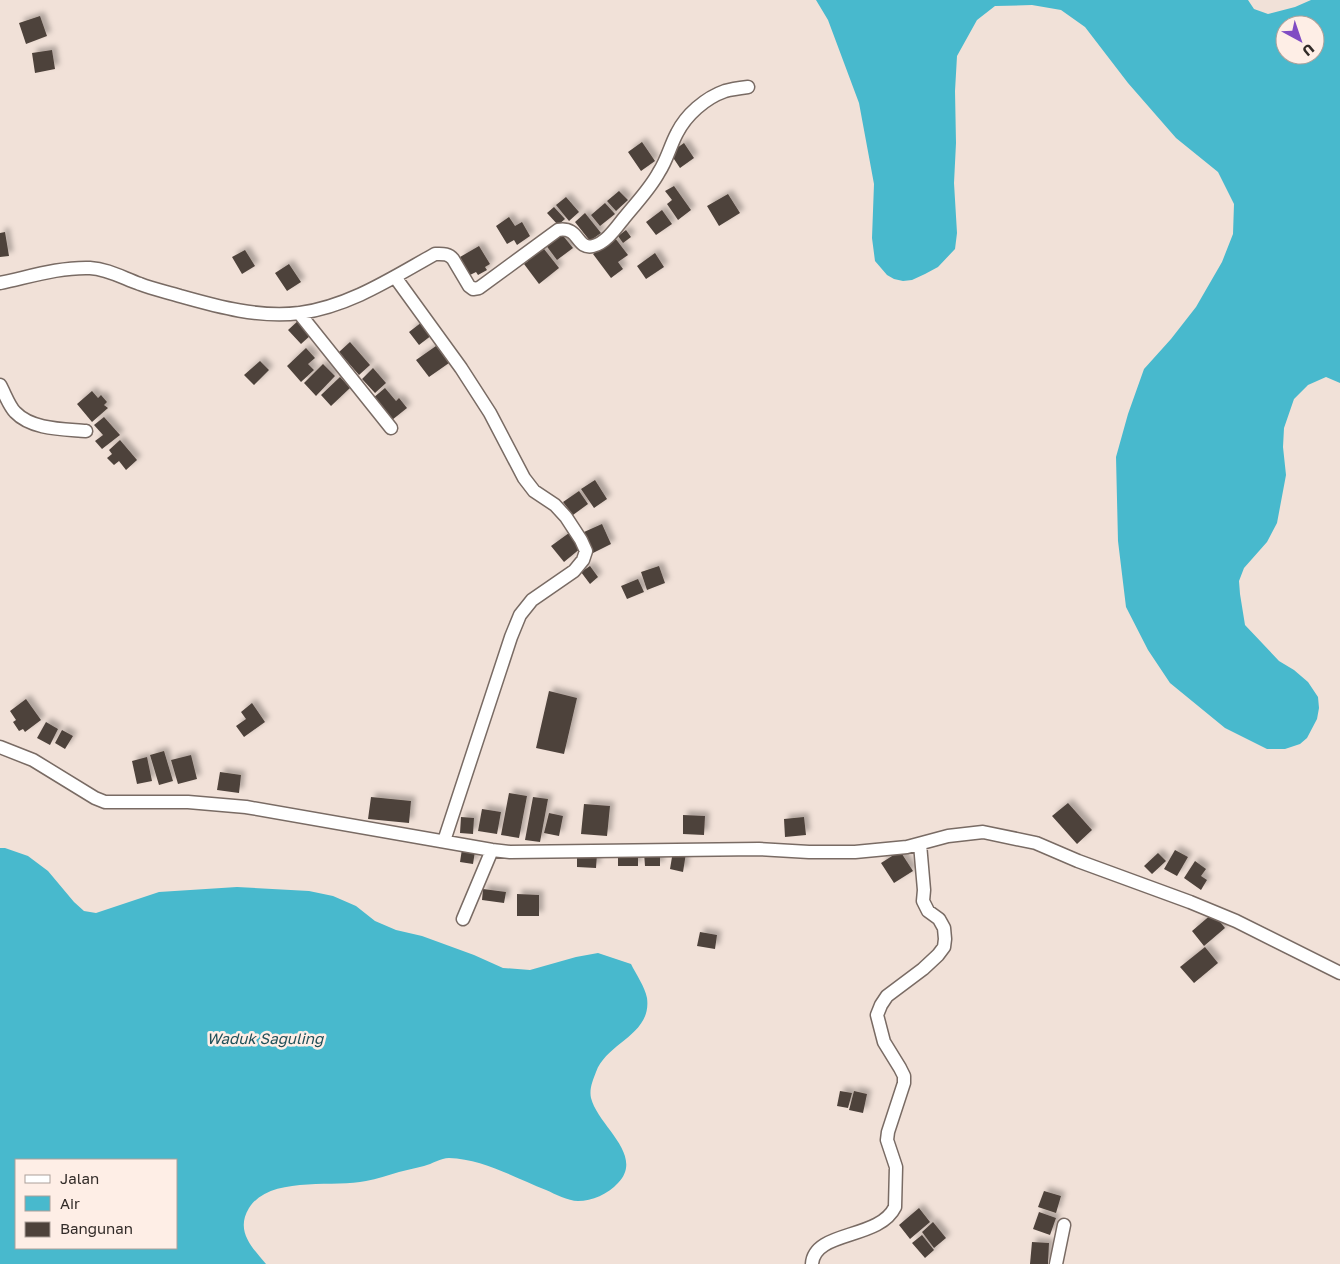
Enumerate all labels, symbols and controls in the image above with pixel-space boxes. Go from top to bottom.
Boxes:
north arrow [1275,15,1325,65]
text: U [1299,41,1318,60]
water label: Waduk Saguling [207,1029,325,1048]
legend [15,1159,178,1249]
text: Jalan [60,1169,99,1187]
text: Air [60,1194,80,1212]
text: Bangunan [60,1219,133,1237]

